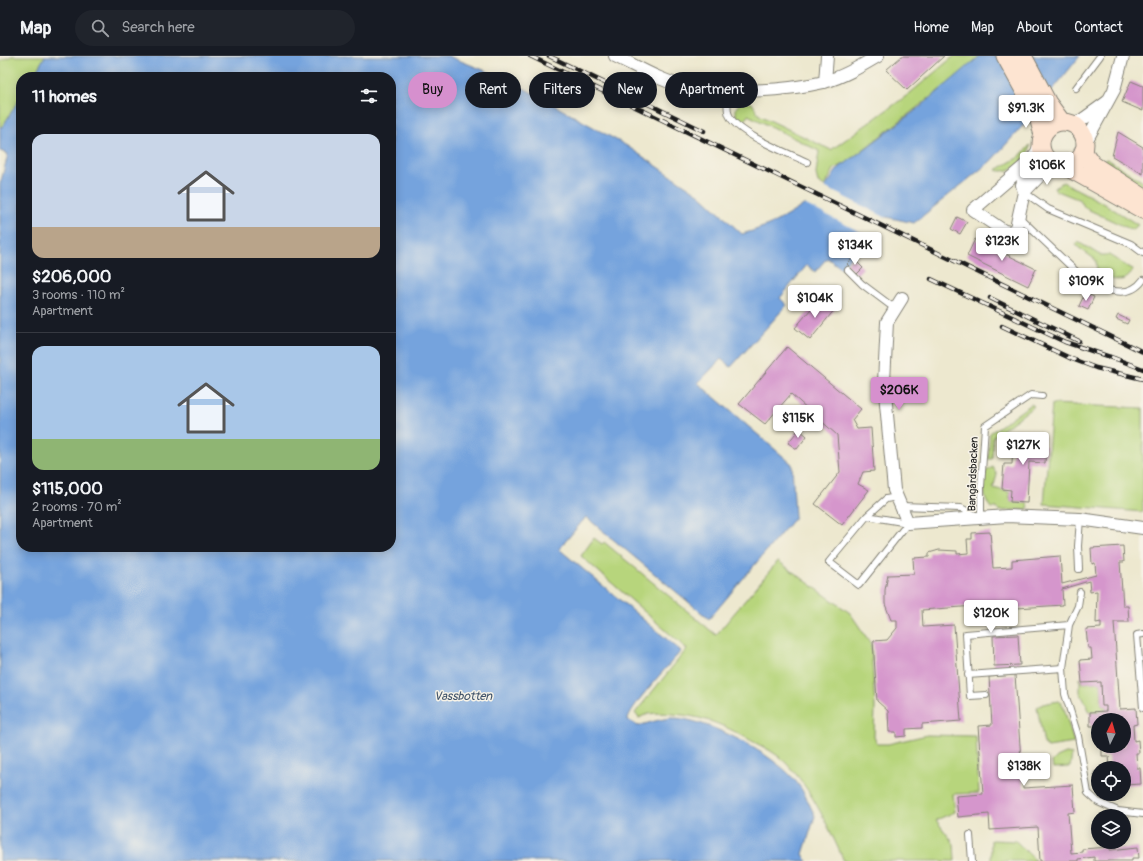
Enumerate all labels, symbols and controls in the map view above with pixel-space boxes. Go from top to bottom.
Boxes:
search box [75,10,355,46]
text: Map [20,16,51,40]
icon: search [89,17,111,39]
text: Search here [121,18,195,37]
text: Home [914,19,949,36]
text: Map [971,19,994,36]
text: About [1016,19,1052,36]
text: Contact [1074,19,1123,36]
chip: Buy [408,72,457,108]
chip: Rent [465,72,521,108]
chip: Filters [529,72,595,108]
chip: New [603,72,657,108]
chip: Apartment [665,72,758,108]
icon: filters [358,85,380,107]
text: 11 homes [32,86,97,107]
pin: $91.3K [993,95,1059,129]
text: $91.3K [1008,100,1044,116]
pin: $106K [1019,152,1075,186]
text: $106K [1029,157,1065,173]
icon: home [170,160,242,232]
pin: $123K [974,228,1030,262]
pin: $134K [827,232,883,266]
text: $123K [985,233,1019,249]
text: $134K [838,237,872,253]
text: $206,000 [32,266,111,287]
pin: $109K [1058,268,1114,302]
text: $109K [1068,273,1104,289]
pin: $104K [787,285,843,319]
text: 3 rooms · 110 m² [32,287,125,303]
text: $104K [797,290,833,306]
text: Apartment [32,303,93,319]
icon: home [170,372,242,444]
pin: $206K [871,377,927,411]
text: $206K [880,382,918,398]
pin: $115K [770,405,826,439]
text: $115K [782,410,814,426]
pin: $127K [995,432,1051,466]
street label: Bangårdsbacken [965,436,981,512]
text: $127K [1006,437,1040,453]
text: $115,000 [32,478,103,499]
text: 2 rooms · 70 m² [32,499,122,515]
text: Apartment [32,515,93,531]
pin: $120K [963,600,1019,634]
text: $120K [973,605,1009,621]
water label: Vassbotten [434,689,493,704]
north arrow [1091,713,1131,753]
map controls [1091,713,1131,849]
pin: $138K [996,753,1052,787]
text: $138K [1007,758,1041,774]
button: locate [1091,761,1131,801]
button: layers [1091,809,1131,849]

